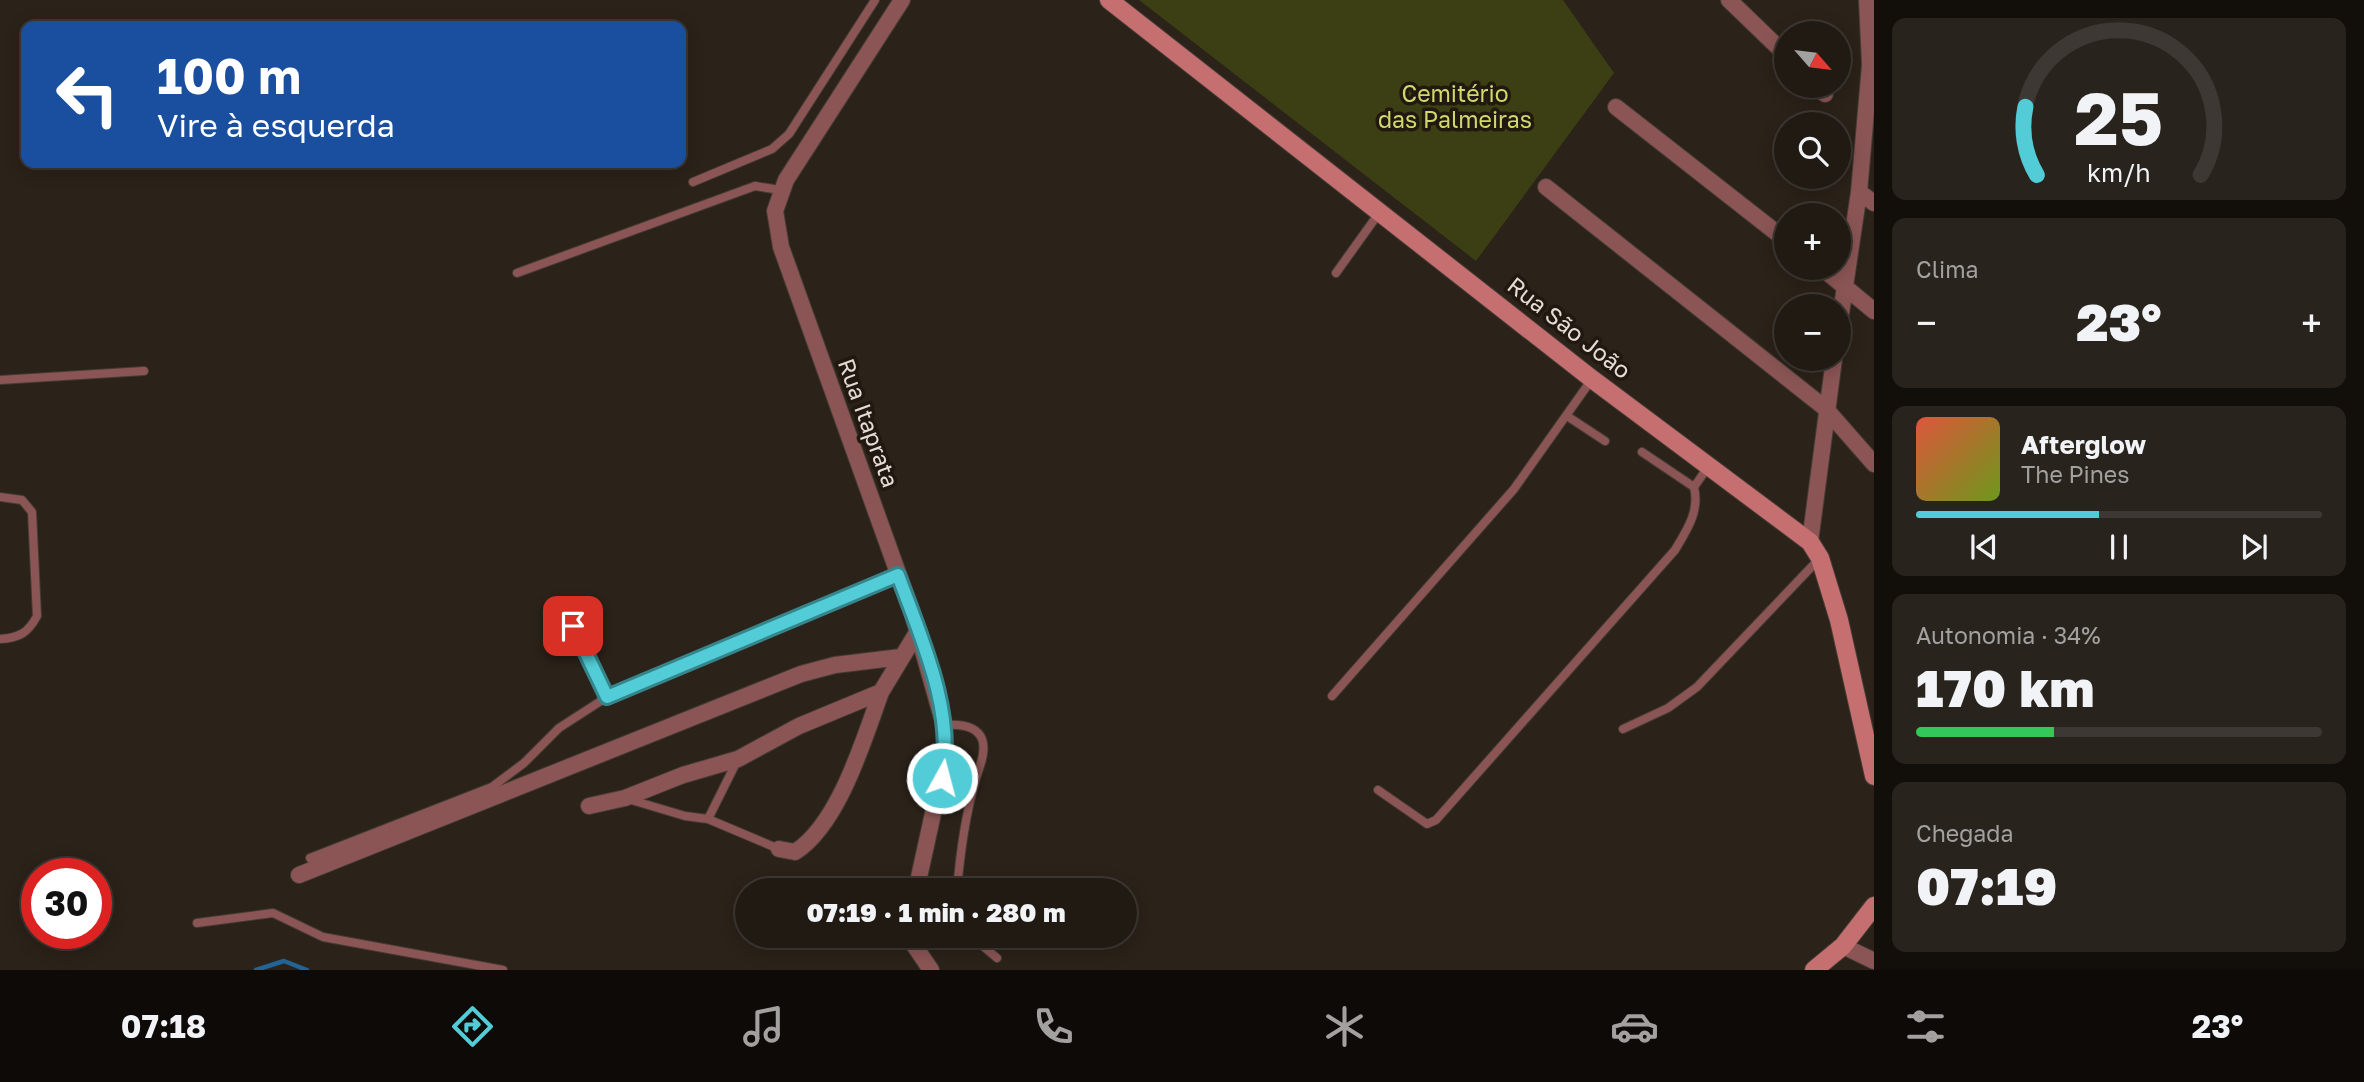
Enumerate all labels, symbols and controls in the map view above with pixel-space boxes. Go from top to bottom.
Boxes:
north arrow [1774,21,1852,98]
map controls [1774,21,1851,371]
text: 100 m [157,46,301,105]
icon: left [42,49,133,140]
text: 25 [2075,74,2163,161]
park label: Cemitério das Palmeiras [1378,79,1532,133]
text: Vire à esquerda [157,106,395,144]
button: search [1774,112,1851,189]
text: km/h [2087,157,2151,188]
button: + [1774,203,1851,280]
text: Clima [1916,255,1979,283]
street label: Rua São João [1502,270,1637,384]
text: 23° [2076,290,2162,352]
button: − [1774,294,1851,371]
text: − [1916,300,1937,345]
text: + [2301,300,2322,345]
street label: Rua Itaprata [833,354,905,491]
text: Afterglow [2021,429,2146,460]
text: The Pines [2021,460,2129,488]
icon: previous [1965,528,2003,566]
icon: pause [2100,528,2138,566]
icon: next [2235,528,2273,566]
pin [543,596,603,656]
icon: arrive [554,607,592,645]
text: Autonomia · 34% [1916,621,2101,649]
text: 170 km [1916,656,2095,718]
position arrow [905,741,979,815]
text: Chegada [1916,819,2013,847]
text: 07:19 [1916,854,2057,916]
speed limit sign: 30 [21,858,112,949]
text: 07:19 · 1 min · 280 m [806,897,1066,928]
icon: directions [448,1002,497,1051]
icon: music [739,1002,788,1051]
icon: phone [1029,1002,1078,1051]
icon: climate [1320,1002,1369,1051]
icon: car [1610,1002,1659,1051]
icon: filters [1901,1002,1950,1051]
text: 07:18 [121,1007,206,1045]
text: 23° [2192,1007,2243,1045]

